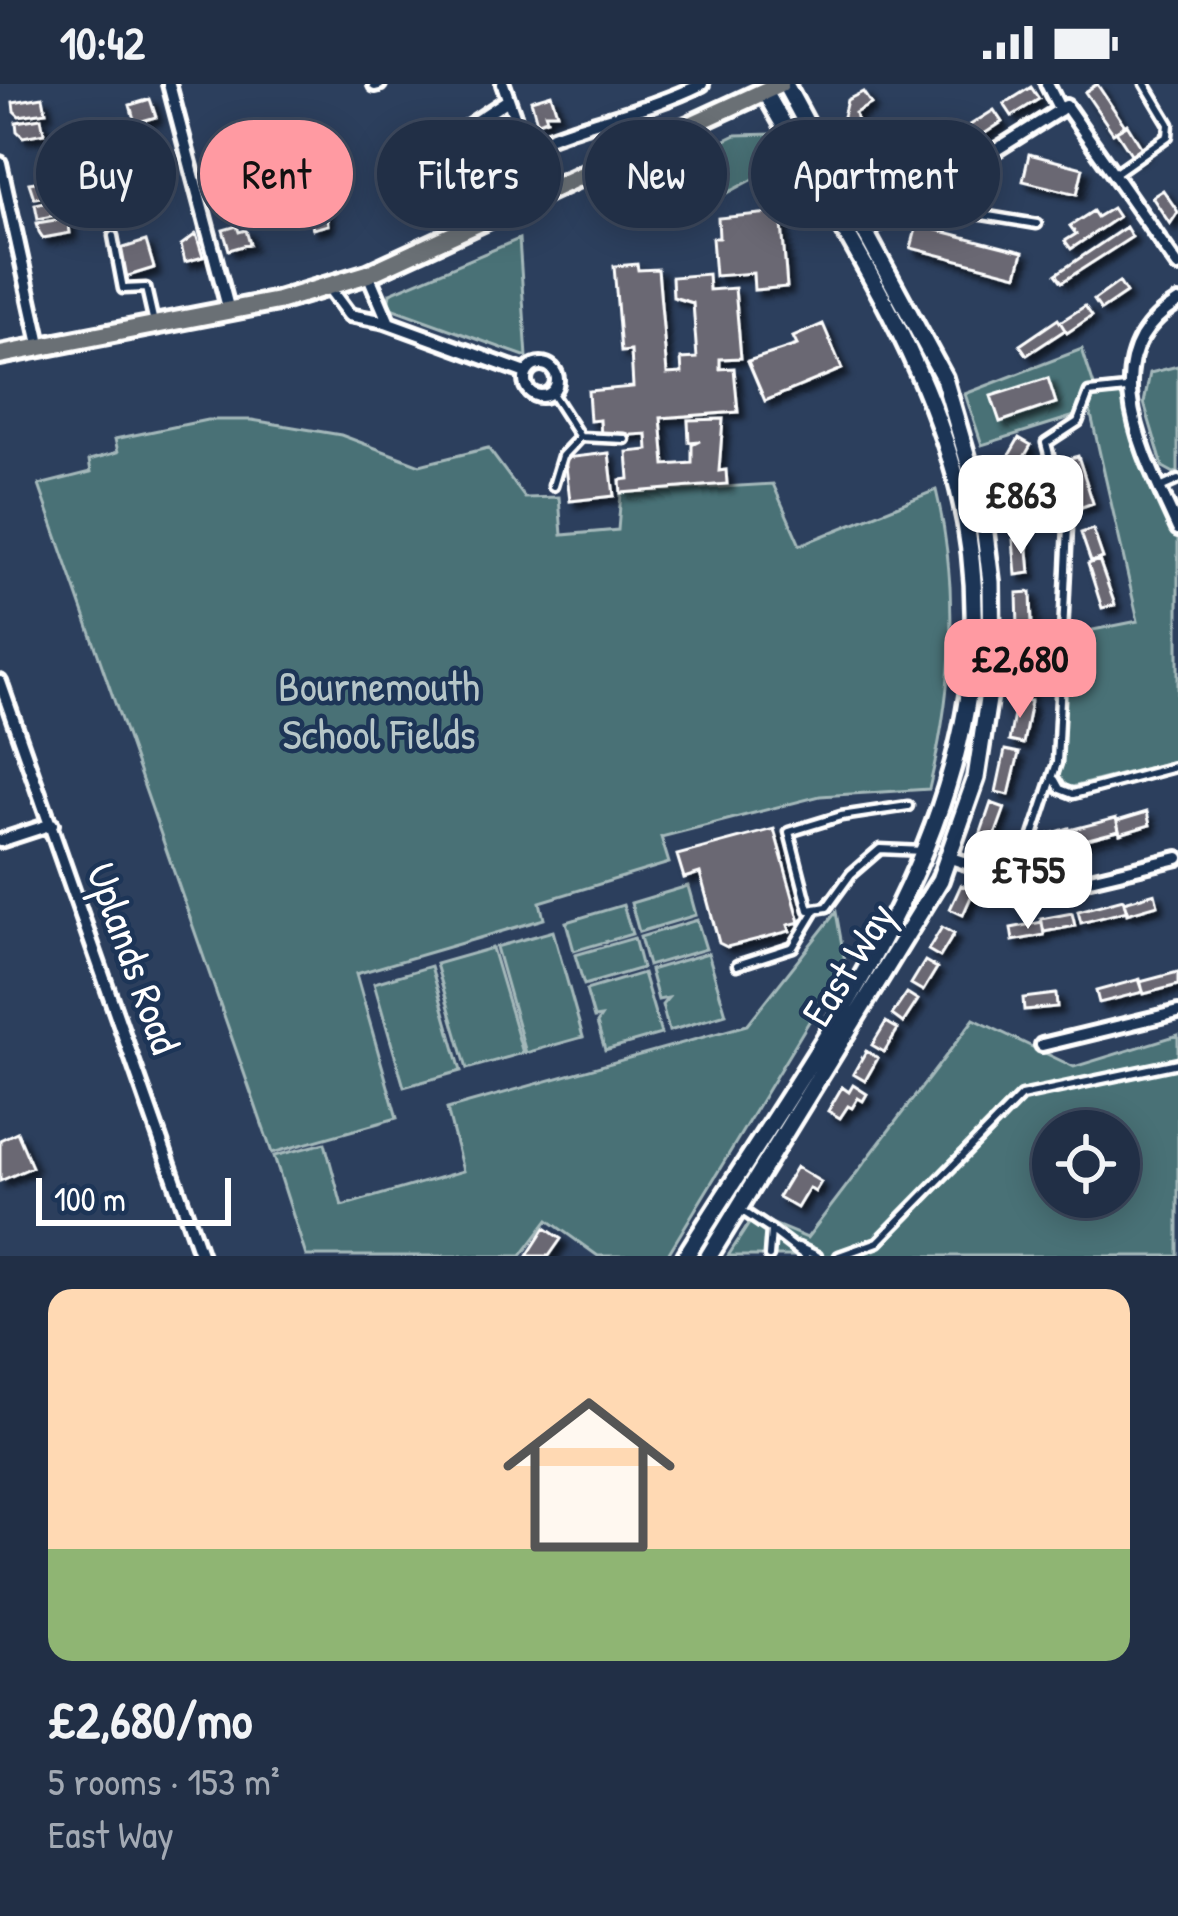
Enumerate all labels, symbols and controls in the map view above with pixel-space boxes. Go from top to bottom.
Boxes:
text: 10:42 [60,12,145,73]
chip: Buy [36,120,176,228]
chip: Rent [200,120,353,228]
chip: Filters [377,120,561,228]
chip: New [585,120,727,228]
chip: Apartment [751,120,1000,228]
pin: £863 [950,455,1092,557]
text: £863 [985,467,1057,520]
pin: £2,680 [922,619,1118,721]
text: £2,680 [971,631,1069,684]
park label: Bournemouth School Fields [278,657,480,762]
pin: £755 [957,830,1099,932]
text: £755 [991,842,1065,895]
street label: Uplands Road [74,855,195,1061]
street label: East Way [788,891,908,1036]
map controls [1032,1110,1140,1218]
button: locate [1032,1110,1140,1218]
scale bar [36,1172,231,1225]
text: 100 m [54,1177,126,1221]
icon: home [481,1367,697,1583]
text: £2,680/mo [48,1685,252,1754]
text: 5 rooms · 153 m² [48,1754,280,1807]
text: East Way [48,1807,174,1860]

